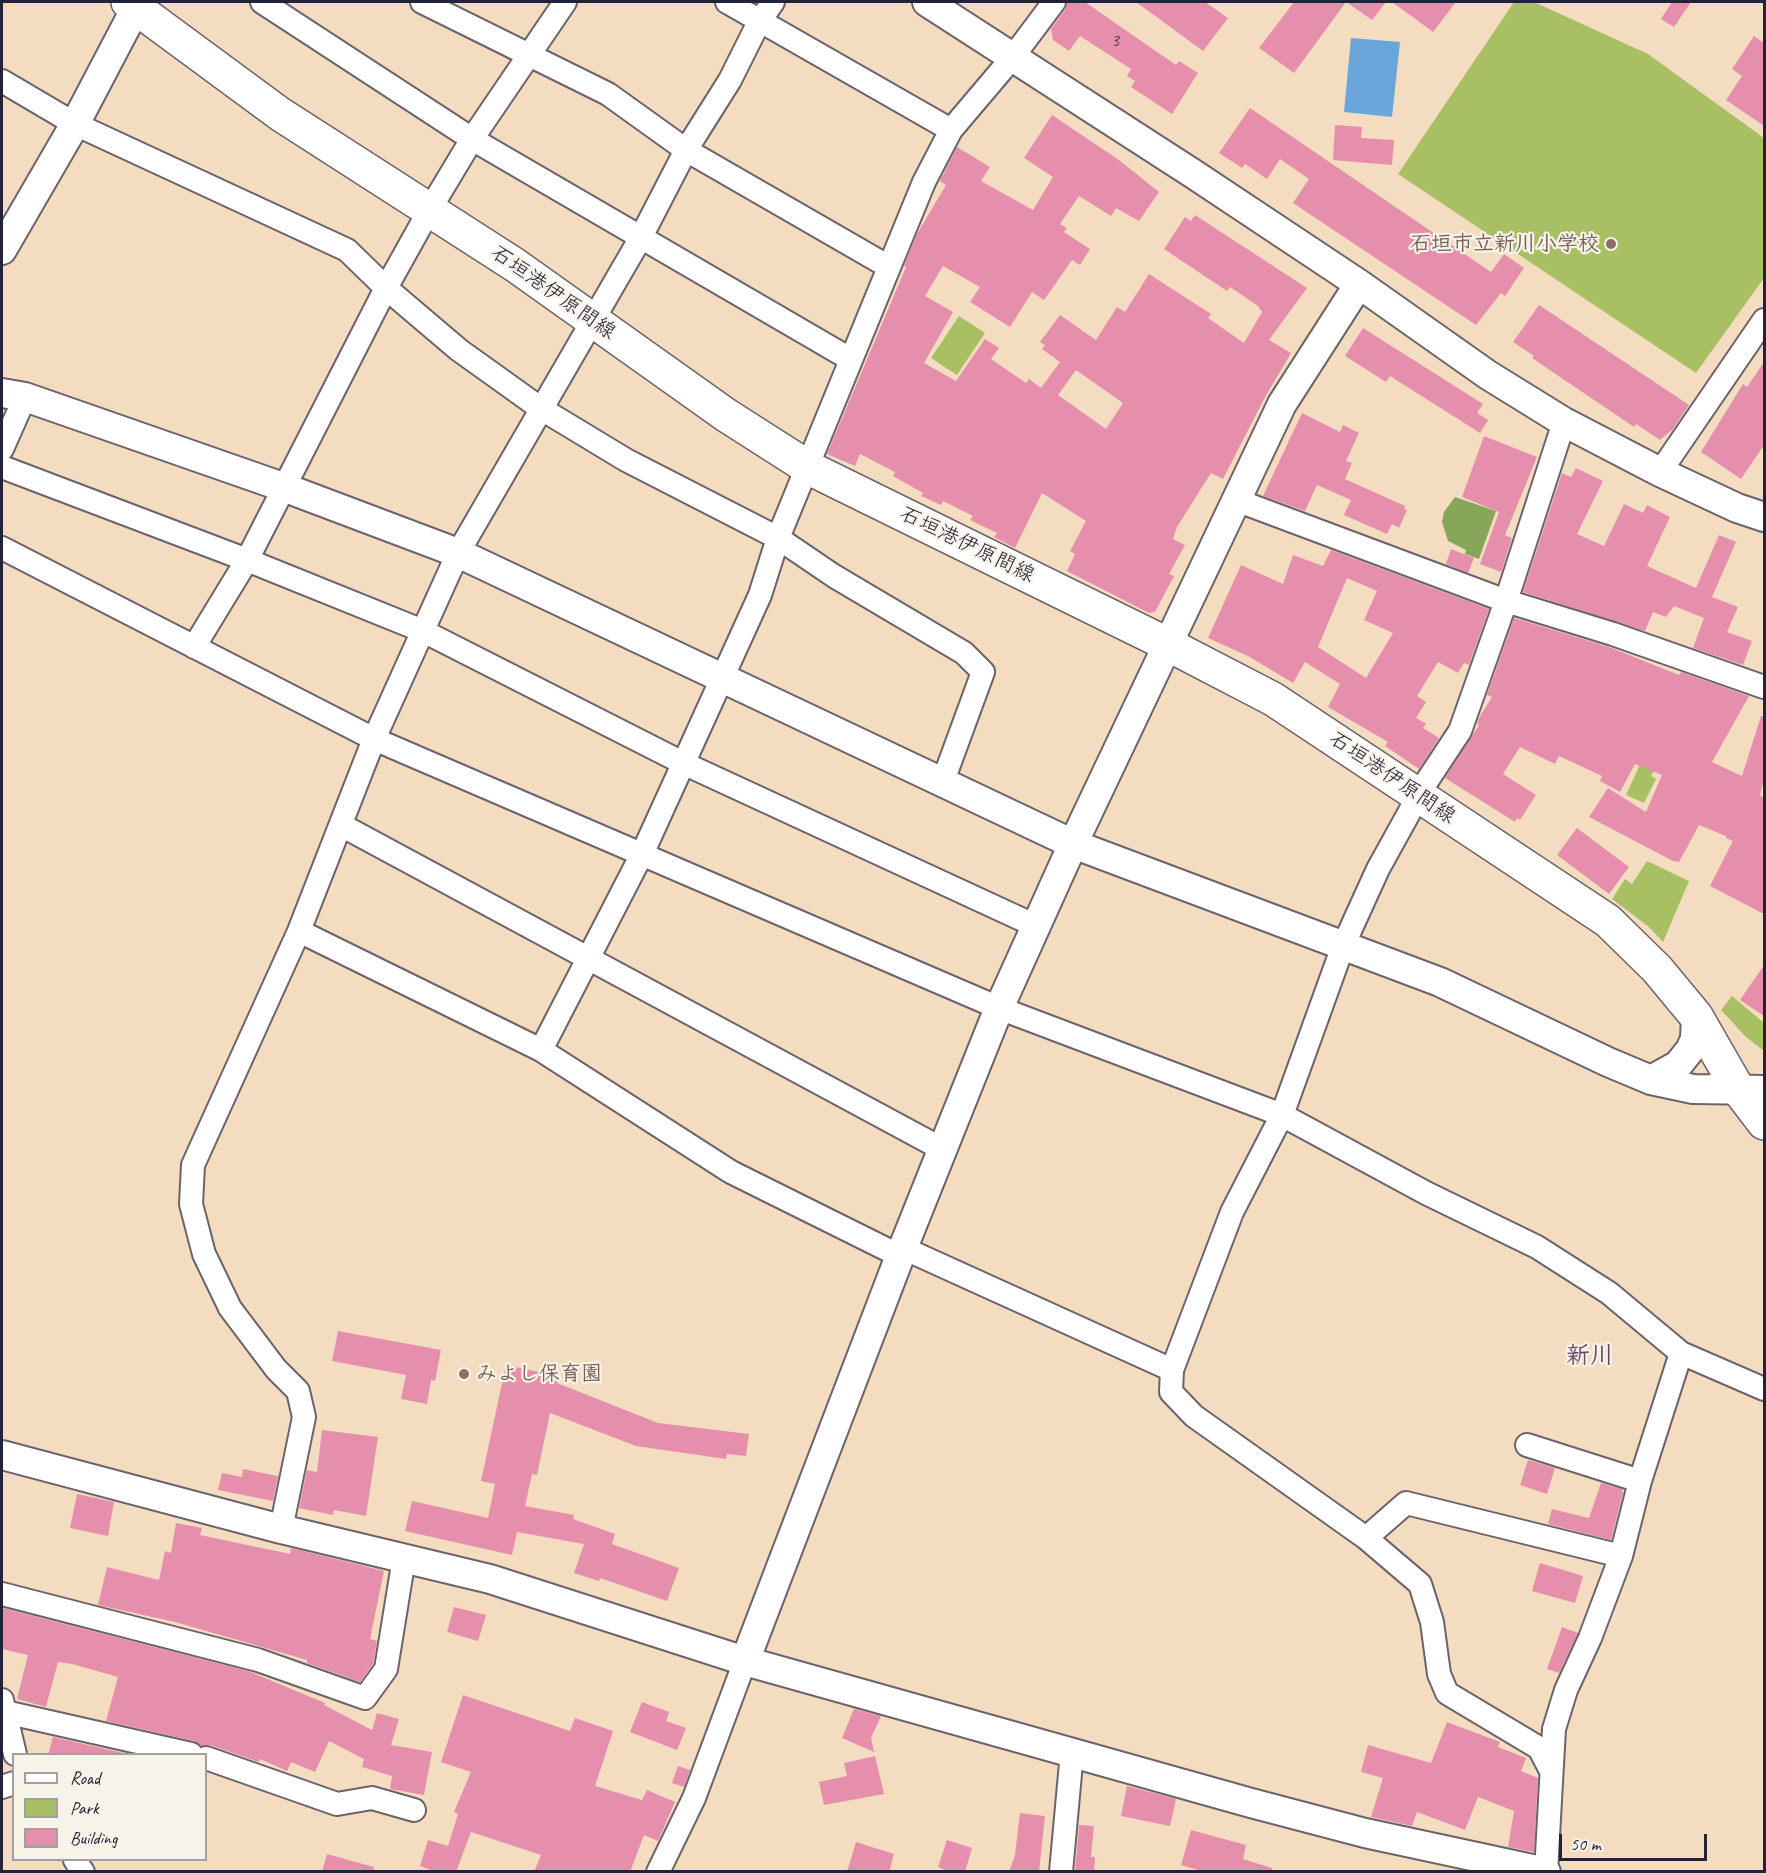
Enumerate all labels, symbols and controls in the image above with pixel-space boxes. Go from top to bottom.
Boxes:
house number: 3 [1111,30,1119,52]
place label: 石垣市立新川小学校 [1410,231,1599,257]
marker: 石垣市立新川小学校 [1604,237,1618,251]
street label: 石垣港伊原間線 [486,241,620,345]
street label: 石垣港伊原間線 [895,501,1039,589]
street label: 石垣港伊原間線 [1324,726,1460,830]
district label: 新川 [1566,1343,1614,1371]
place label: みよし保育園 [476,1361,602,1387]
marker: みよし保育園 [457,1367,471,1381]
legend [12,1753,207,1861]
text: Road [70,1767,100,1789]
text: Park [70,1797,99,1819]
scale bar [1562,1822,1710,1860]
text: Building [70,1827,117,1849]
text: 50 m [1570,1833,1601,1855]

